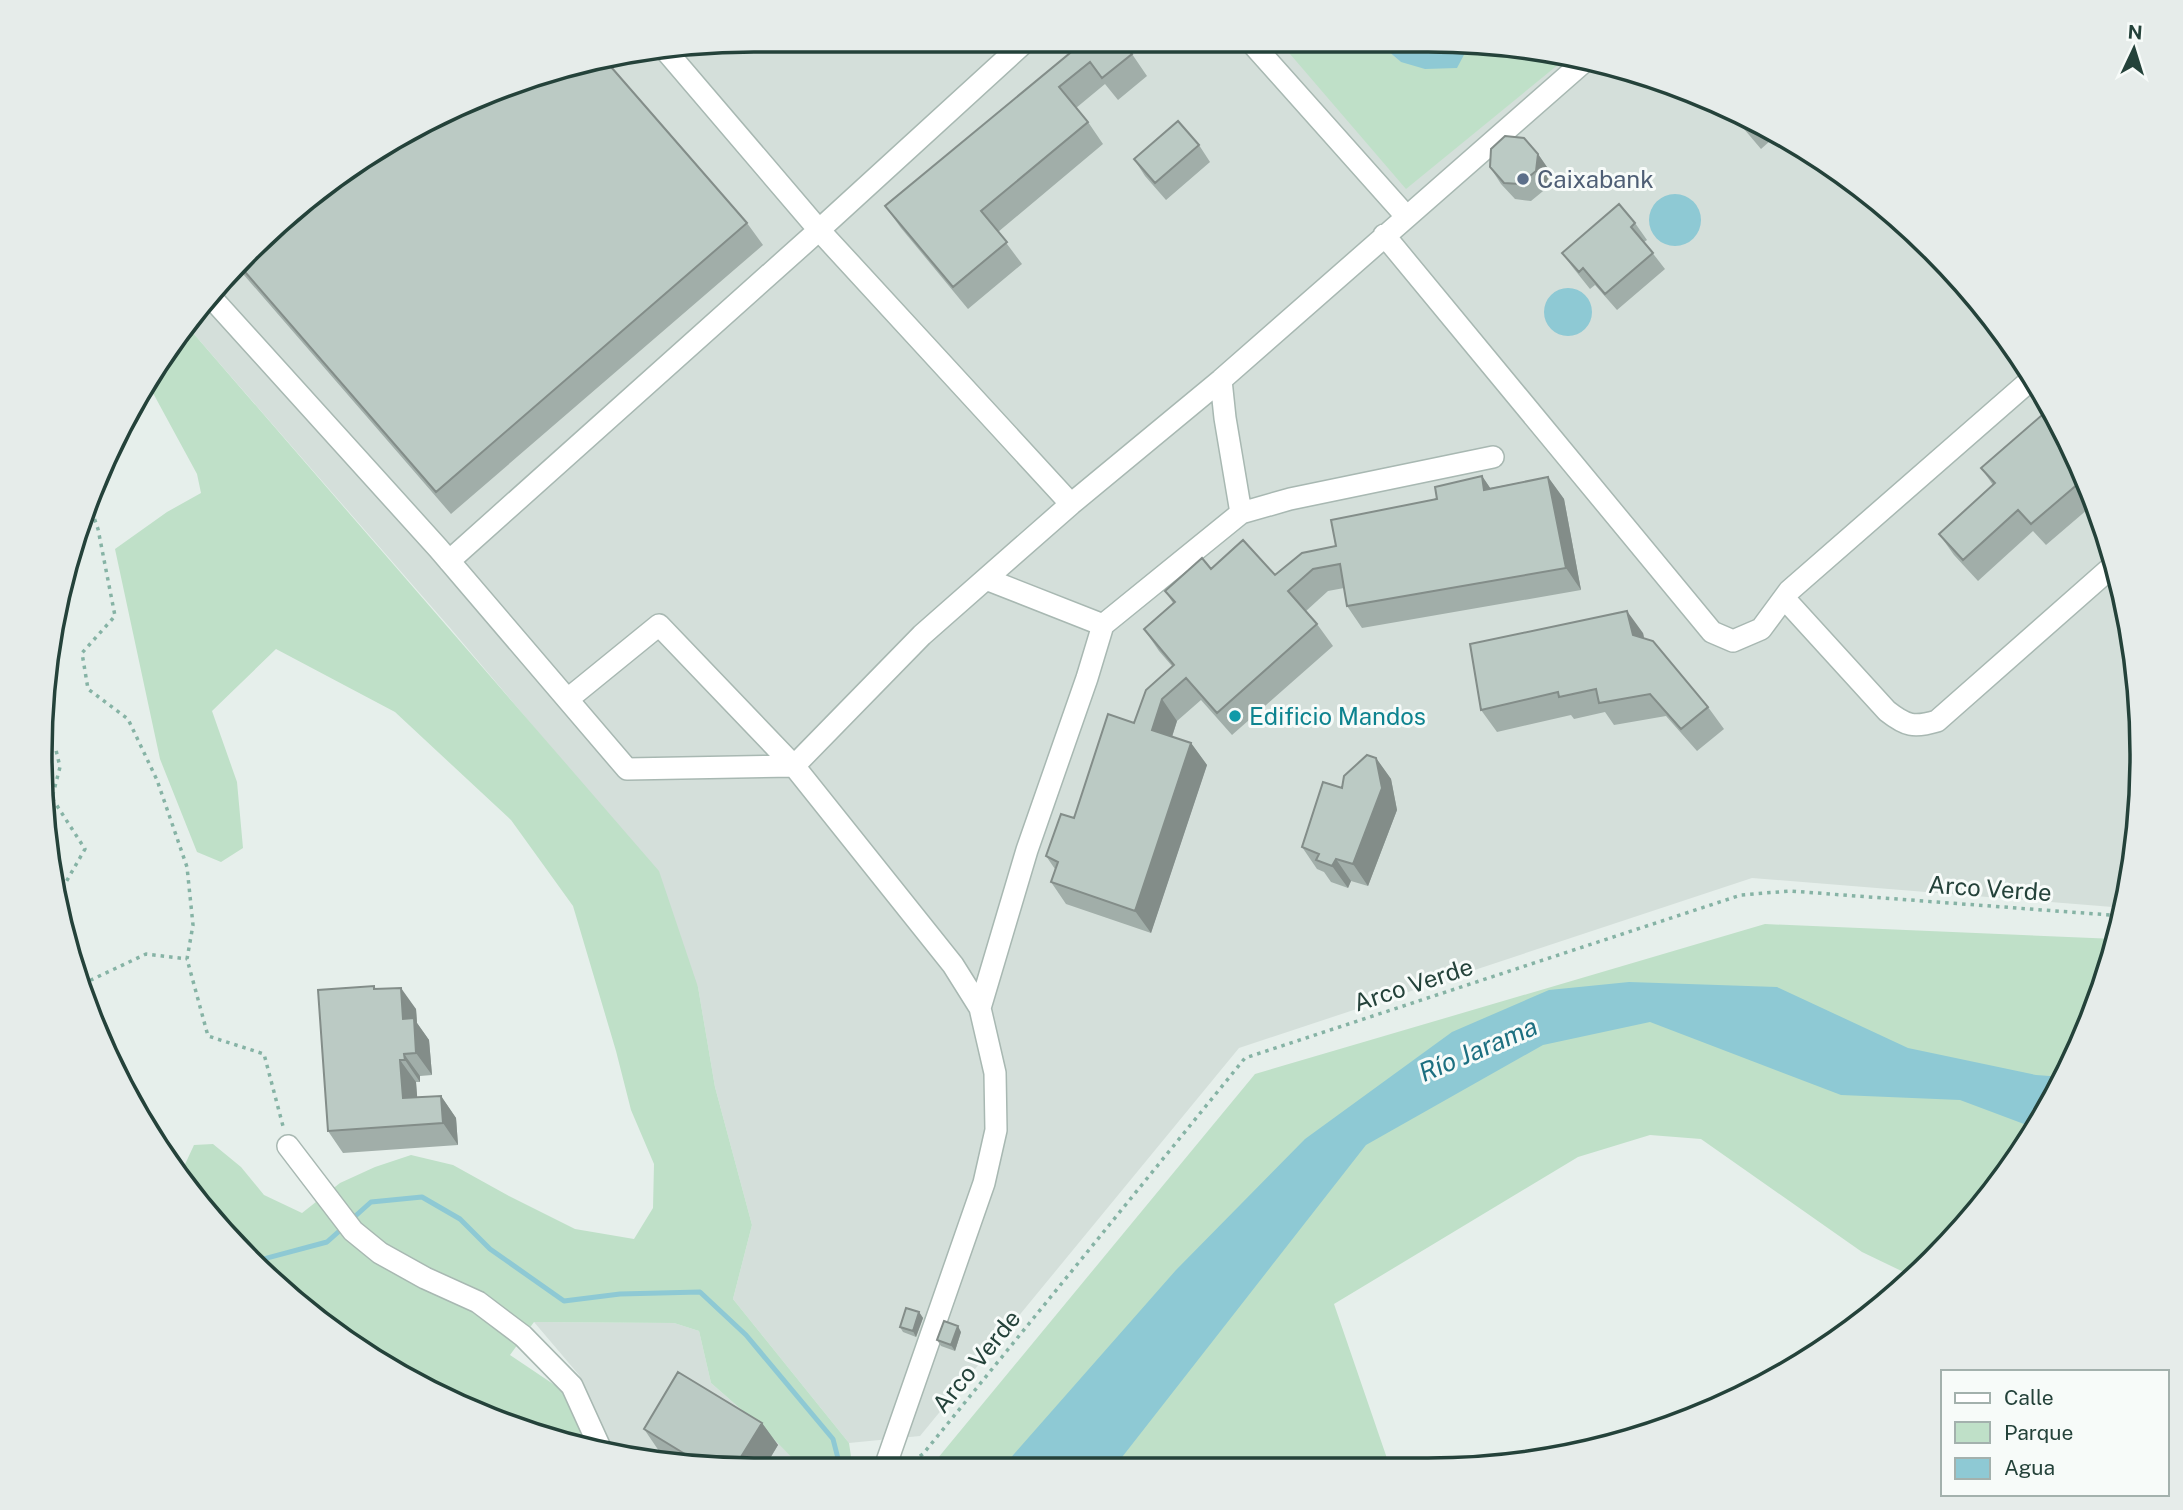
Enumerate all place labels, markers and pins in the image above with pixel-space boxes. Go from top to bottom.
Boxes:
place label: Caixabank [1537,165,1654,193]
marker: Caixabank [1515,171,1531,187]
place label: Edificio Mandos [1249,702,1426,730]
marker: Edificio Mandos [1227,708,1243,724]

